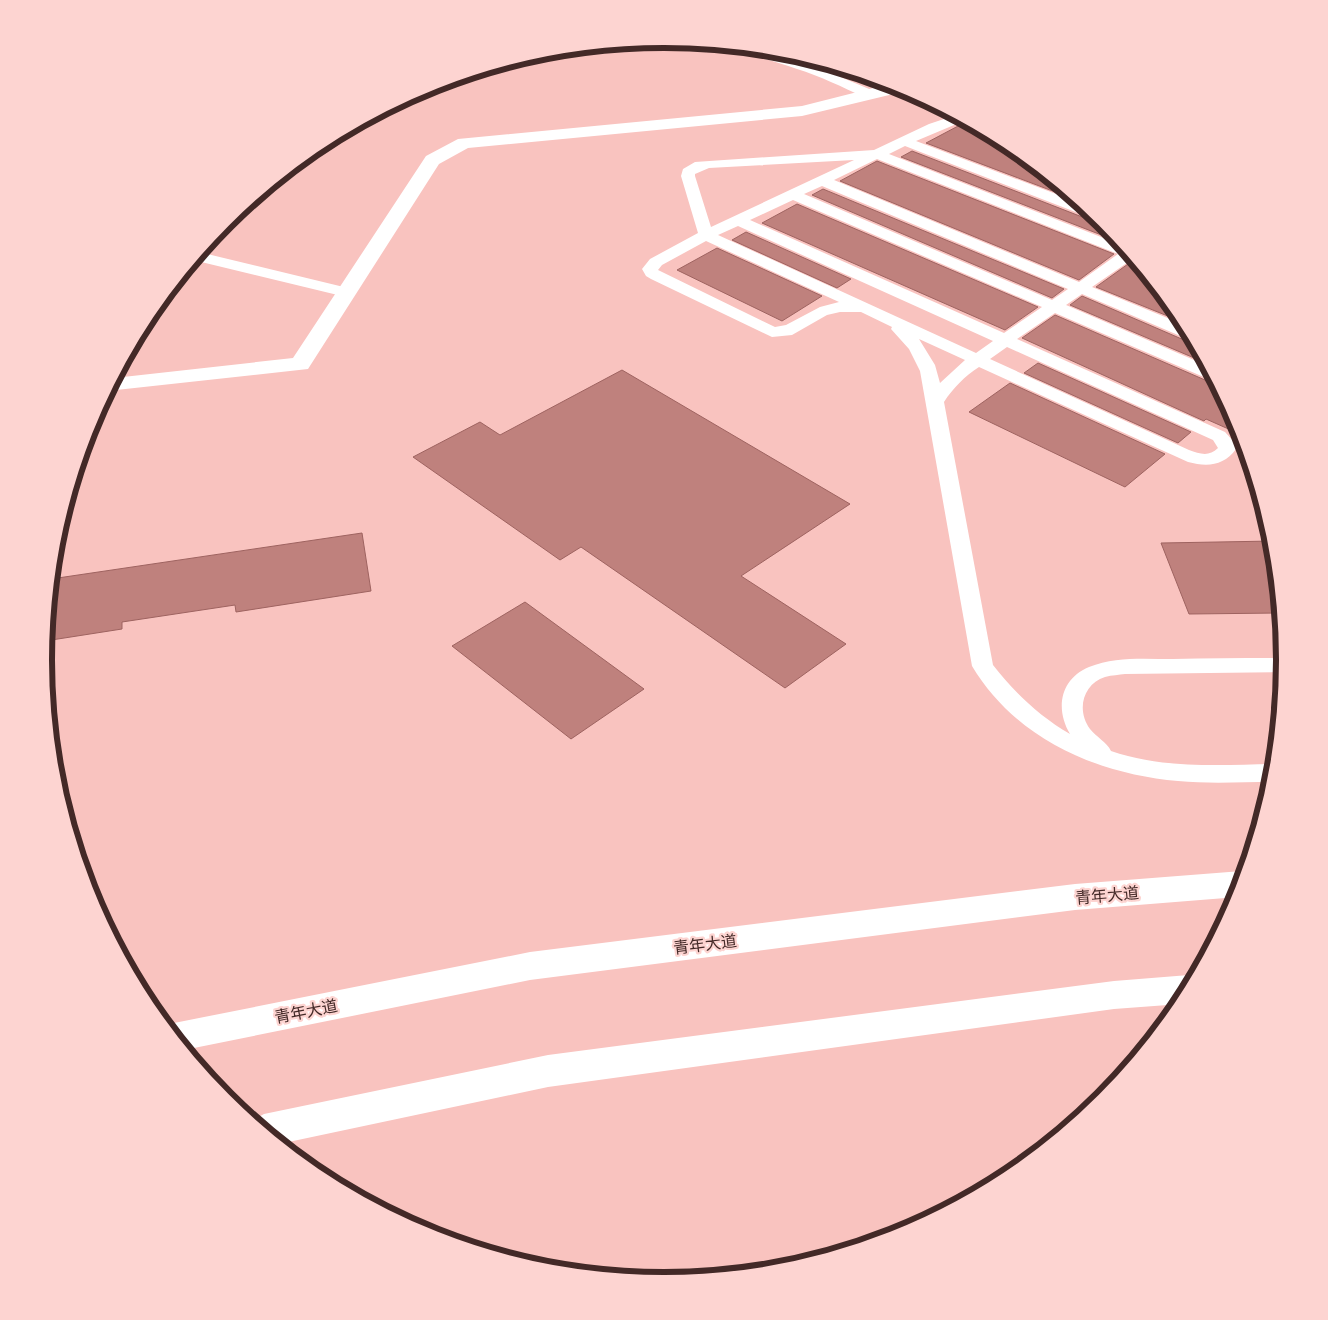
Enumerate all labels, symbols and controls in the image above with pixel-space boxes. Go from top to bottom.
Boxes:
street label: 青年大道 [1074,883,1140,908]
street label: 青年大道 [672,931,738,958]
street label: 青年大道 [273,996,339,1027]

